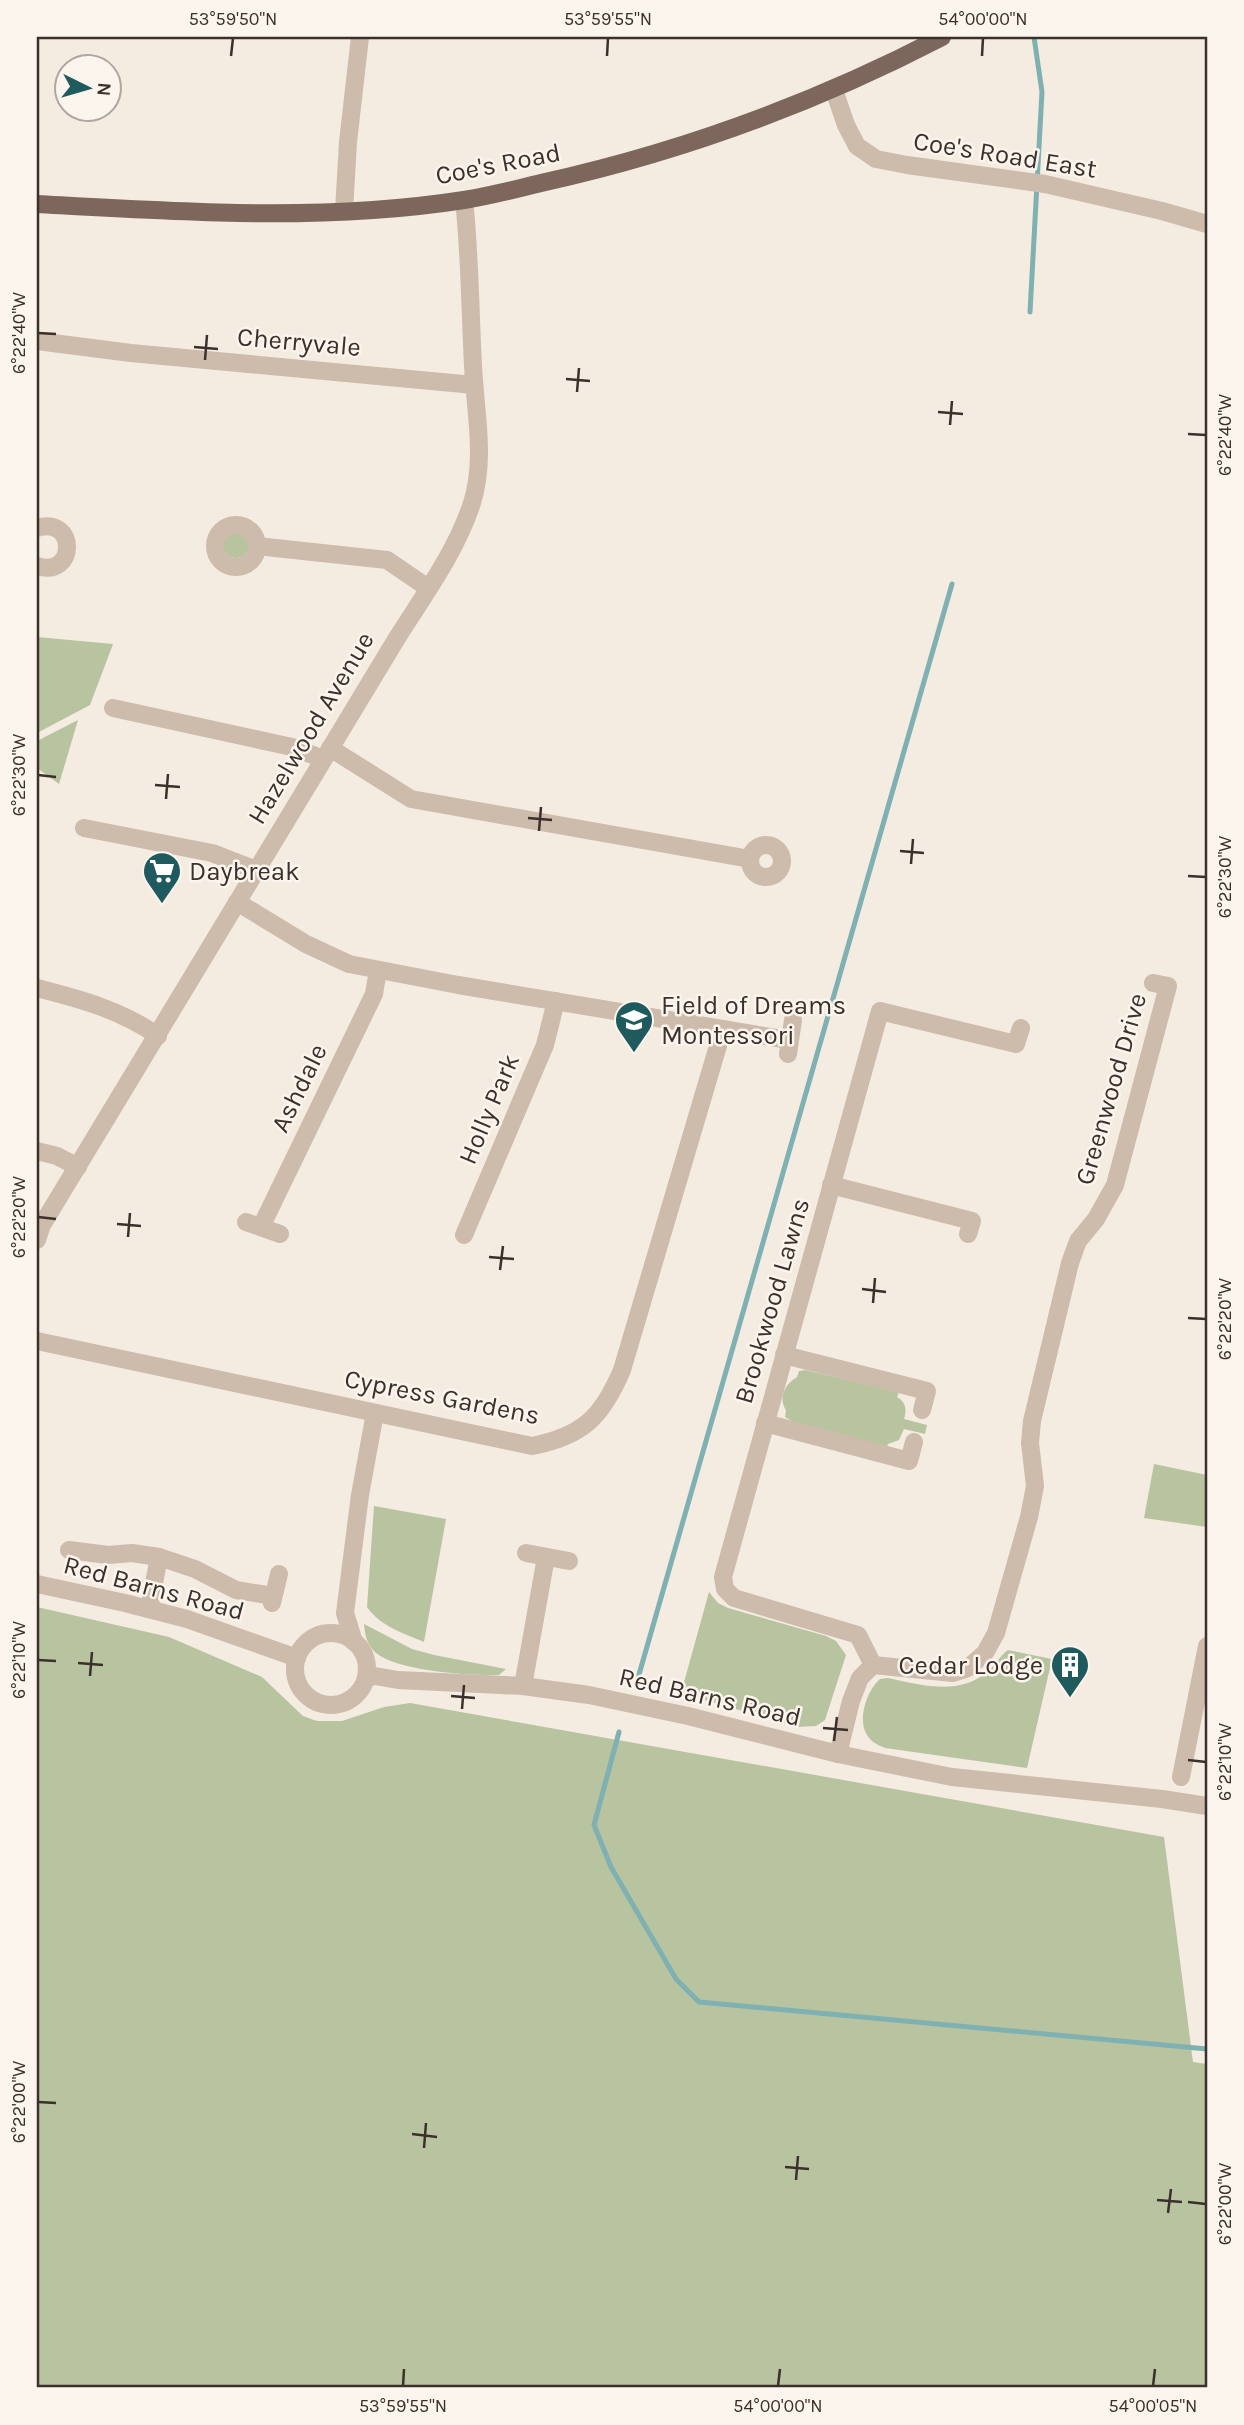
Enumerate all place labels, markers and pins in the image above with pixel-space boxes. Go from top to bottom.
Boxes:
supermarket icon: Daybreak [141,850,183,905]
place label: Daybreak [189,856,300,887]
place label: Field of Dreams Montessori [661,990,846,1051]
school or university icon: Field of Dreams Montessori [613,999,655,1054]
building icon: Cedar Lodge [1049,1644,1091,1699]
place label: Cedar Lodge [899,1650,1043,1681]

